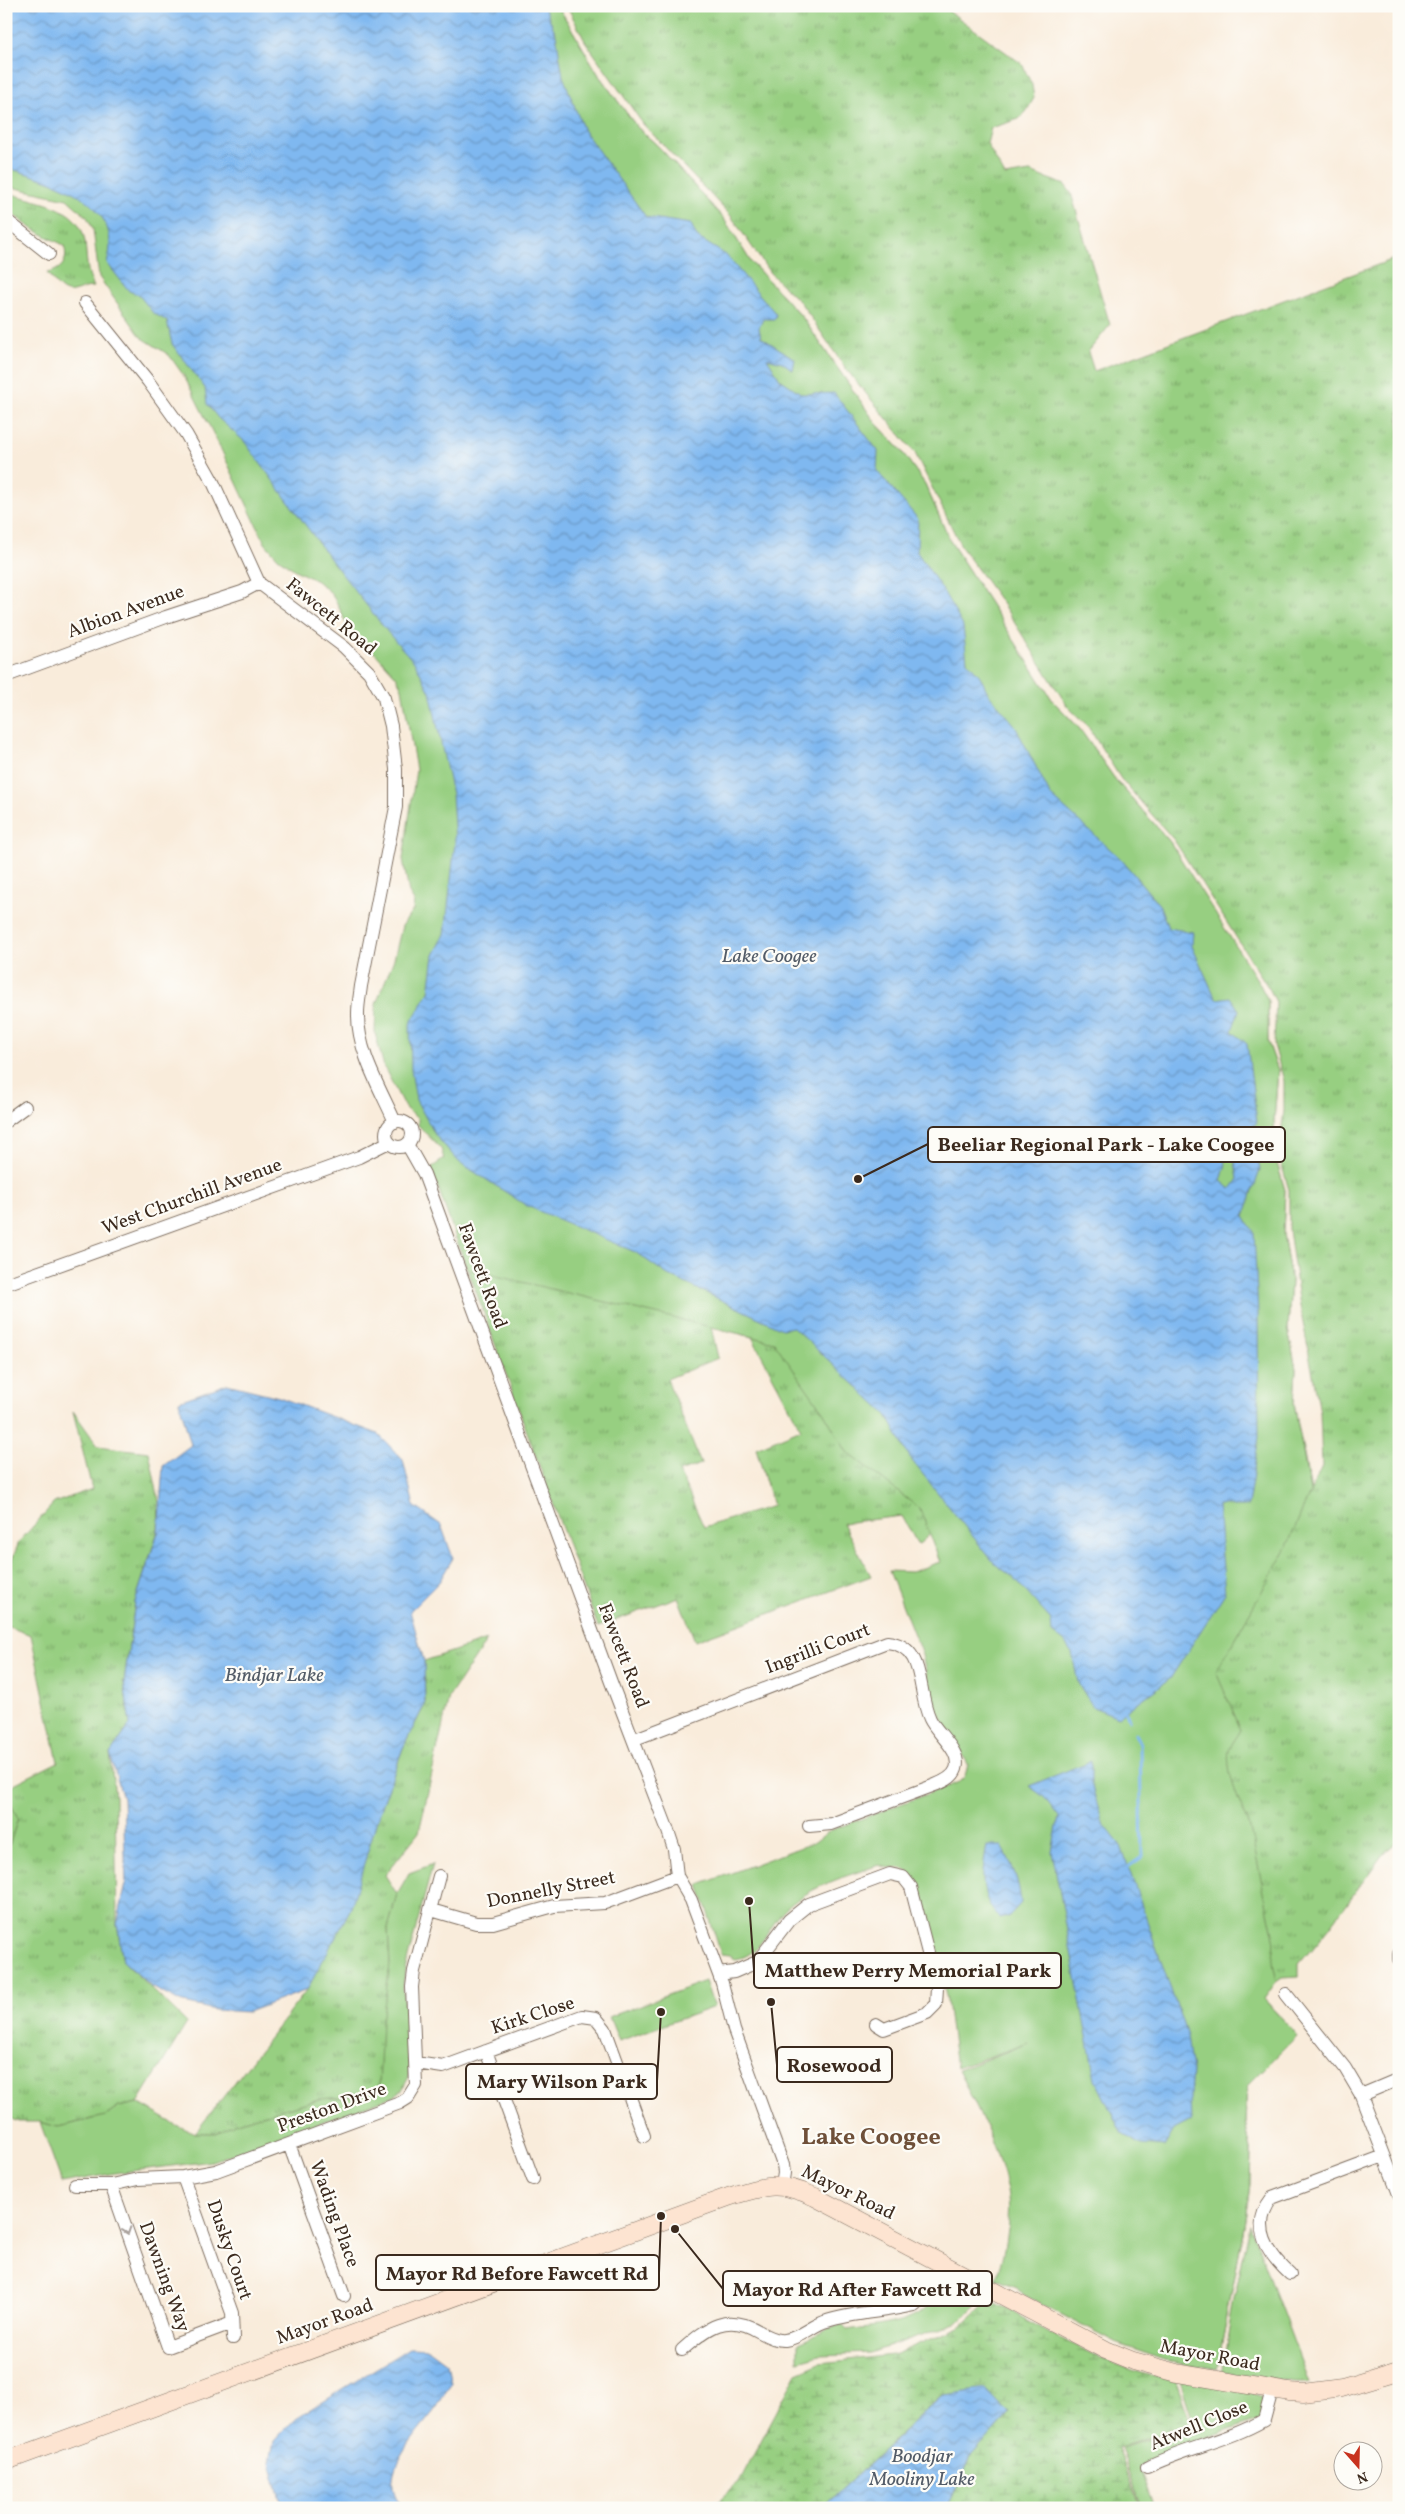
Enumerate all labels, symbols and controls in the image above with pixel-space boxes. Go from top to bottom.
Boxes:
street label: Fawcett Road [280,572,382,662]
street label: Albion Avenue [64,579,188,645]
water label: Lake Coogee [722,943,817,971]
callout: Beeliar Regional Park - Lake Coogee [928,1127,1285,1162]
text: Beeliar Regional Park - Lake Coogee [938,1132,1274,1160]
street label: West Churchill Avenue [98,1152,286,1242]
street label: Fawcett Road [451,1220,513,1332]
street label: Fawcett Road [591,1600,655,1712]
street label: Ingrilli Court [762,1617,874,1681]
water label: Bindjar Lake [224,1662,324,1690]
street label: Donnelly Street [485,1865,618,1915]
callout: Matthew Perry Memorial Park [754,1953,1061,1988]
text: Matthew Perry Memorial Park [765,1958,1051,1986]
street label: Kirk Close [488,1990,578,2042]
callout: Rosewood [777,2047,892,2082]
text: Rosewood [787,2053,881,2081]
callout: Mary Wilson Park [466,2064,657,2099]
text: Mary Wilson Park [477,2069,647,2097]
street label: Preston Drive [274,2076,390,2140]
district label: Lake Coogee [801,2121,941,2155]
street label: Wading Place [303,2157,365,2271]
street label: Mayor Road [797,2159,899,2227]
street label: Dusky Court [200,2196,258,2304]
street label: Dawning Way [132,2218,196,2336]
one-way arrow [121,2226,131,2235]
callout: Mayor Rd Before Fawcett Rd [376,2255,659,2290]
text: Mayor Rd Before Fawcett Rd [386,2261,648,2289]
callout: Mayor Rd After Fawcett Rd [723,2271,992,2306]
text: Mayor Rd After Fawcett Rd [732,2277,982,2305]
street label: Mayor Road [273,2292,377,2352]
street label: Mayor Road [1158,2334,1262,2378]
street label: Atwell Close [1146,2395,1252,2457]
north arrow [1332,2442,1382,2492]
water label: Boodjar Mooliny Lake [868,2443,975,2494]
text: N [1354,2466,1370,2487]

